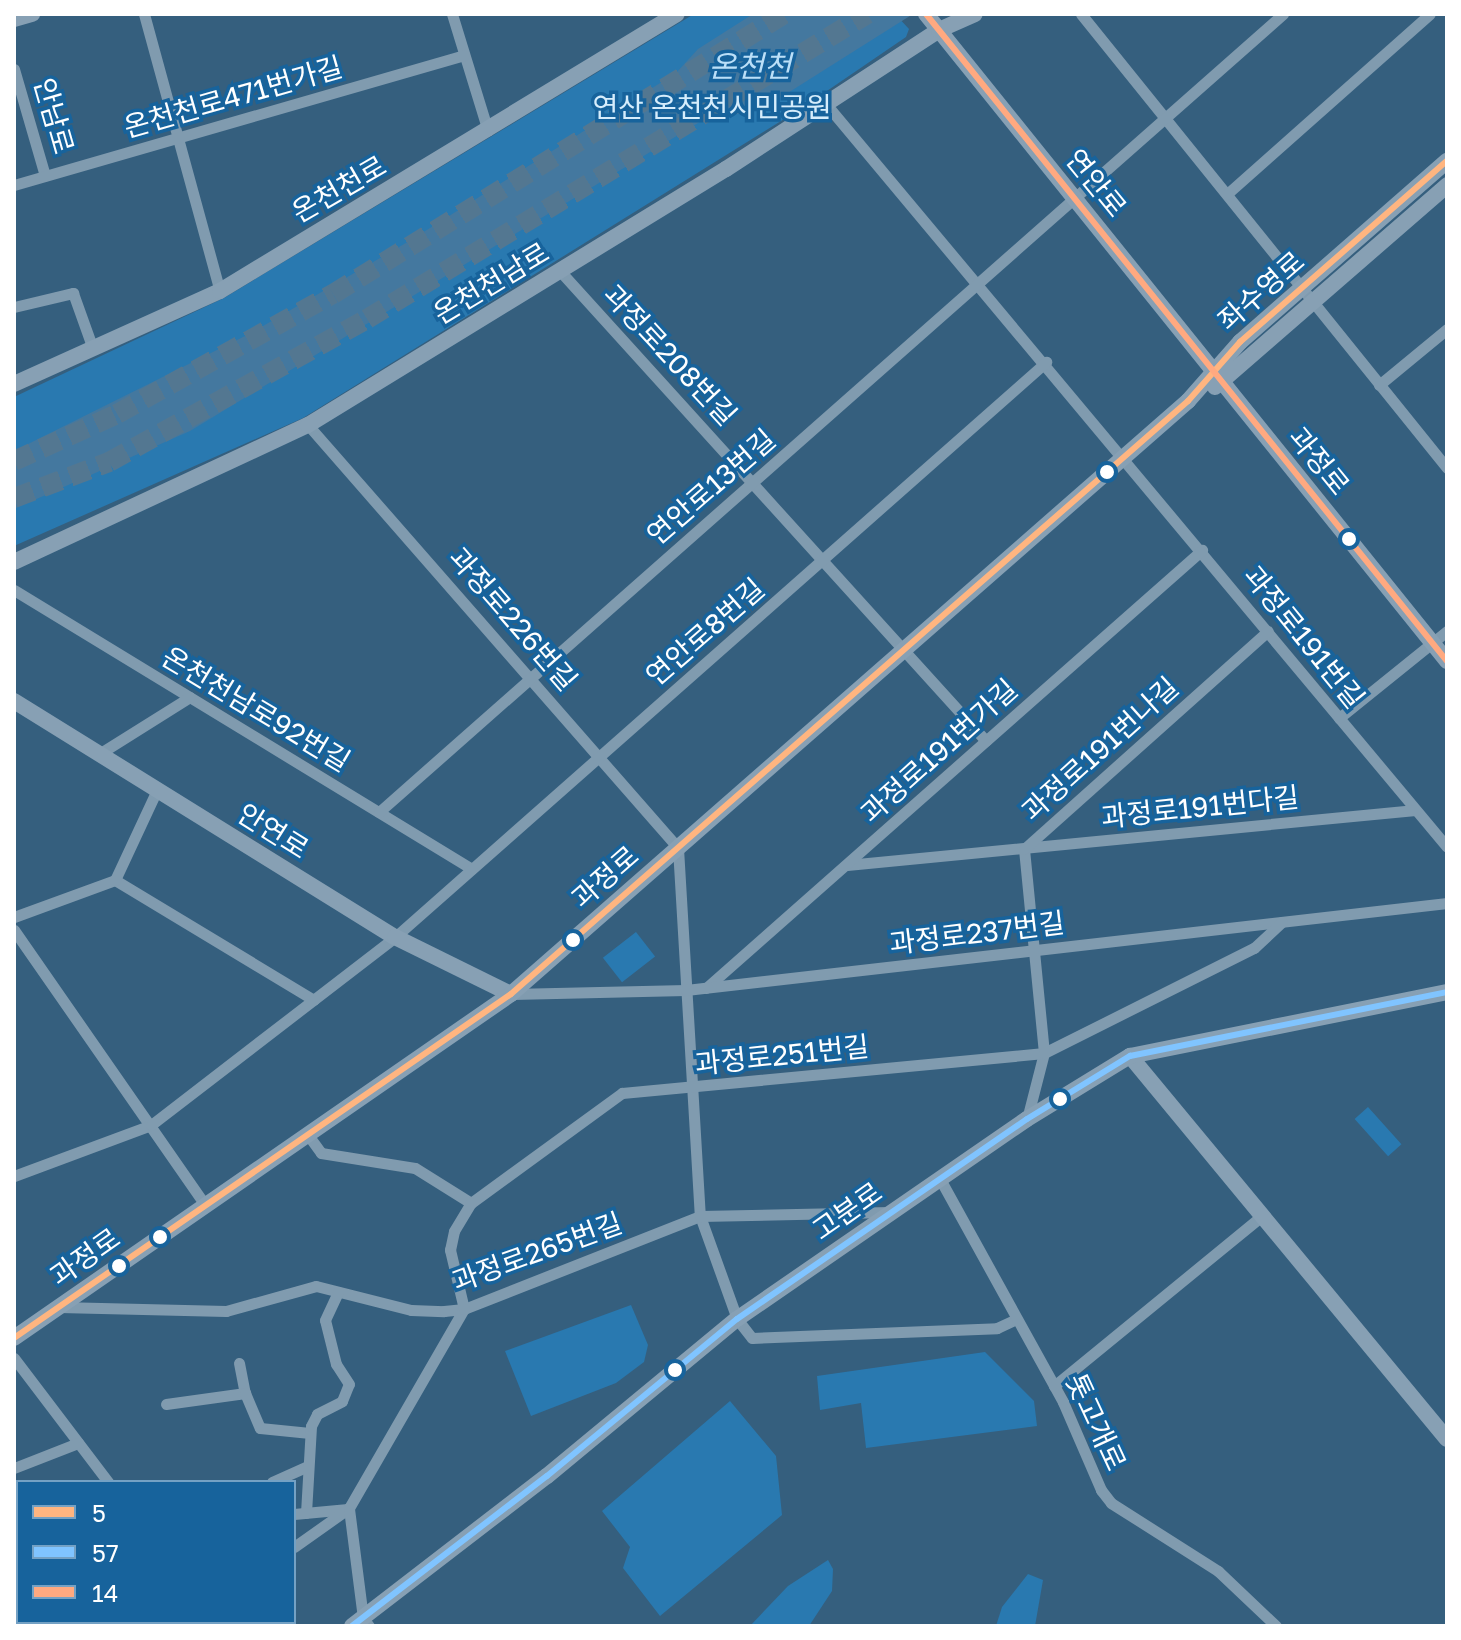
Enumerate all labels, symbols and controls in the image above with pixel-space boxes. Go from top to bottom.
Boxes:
water label: 온천천 [709,48,791,84]
street label: 온천천로471번가길 [120,50,346,144]
street label: 안남로 [27,74,81,158]
park label: 연산 온천천시민공원 [593,90,831,124]
street label: 연안로 [1059,142,1133,224]
street label: 온천천로 [286,149,392,229]
street label: 온천천남로 [427,235,555,331]
street label: 좌수영로 [1211,245,1311,337]
street label: 과정로208번길 [597,278,743,432]
street label: 과정로 [1282,420,1356,502]
street label: 연안로13번길 [640,422,782,552]
unlabelled marker [1099,464,1115,480]
unlabelled marker [1341,531,1357,547]
street label: 과정로226번길 [442,541,584,697]
street label: 과정로191번길 [1237,559,1371,715]
street label: 연안로8번길 [639,571,771,693]
street label: 온천천남로92번길 [156,640,356,778]
street label: 과정로191번나길 [1015,670,1185,828]
street label: 과정로191번가길 [854,672,1024,830]
street label: 과정로191번다길 [1099,780,1301,834]
street label: 안연로 [231,796,315,866]
street label: 과정로 [565,839,645,915]
street label: 과정로237번길 [887,906,1067,960]
unlabelled marker [565,932,581,948]
street label: 과정로251번길 [693,1029,871,1081]
unlabelled marker [1052,1091,1068,1107]
street label: 고분로 [806,1175,888,1247]
street label: 과정로265번길 [448,1206,626,1298]
street label: 과정로 [44,1221,126,1293]
unlabelled marker [152,1229,168,1245]
unlabelled marker [111,1258,127,1274]
unlabelled marker [667,1362,683,1378]
street label: 톳고개로 [1059,1368,1133,1476]
legend [16,1480,296,1624]
text: 5 [92,1498,106,1527]
text: 57 [92,1538,119,1567]
text: 14 [92,1578,118,1607]

